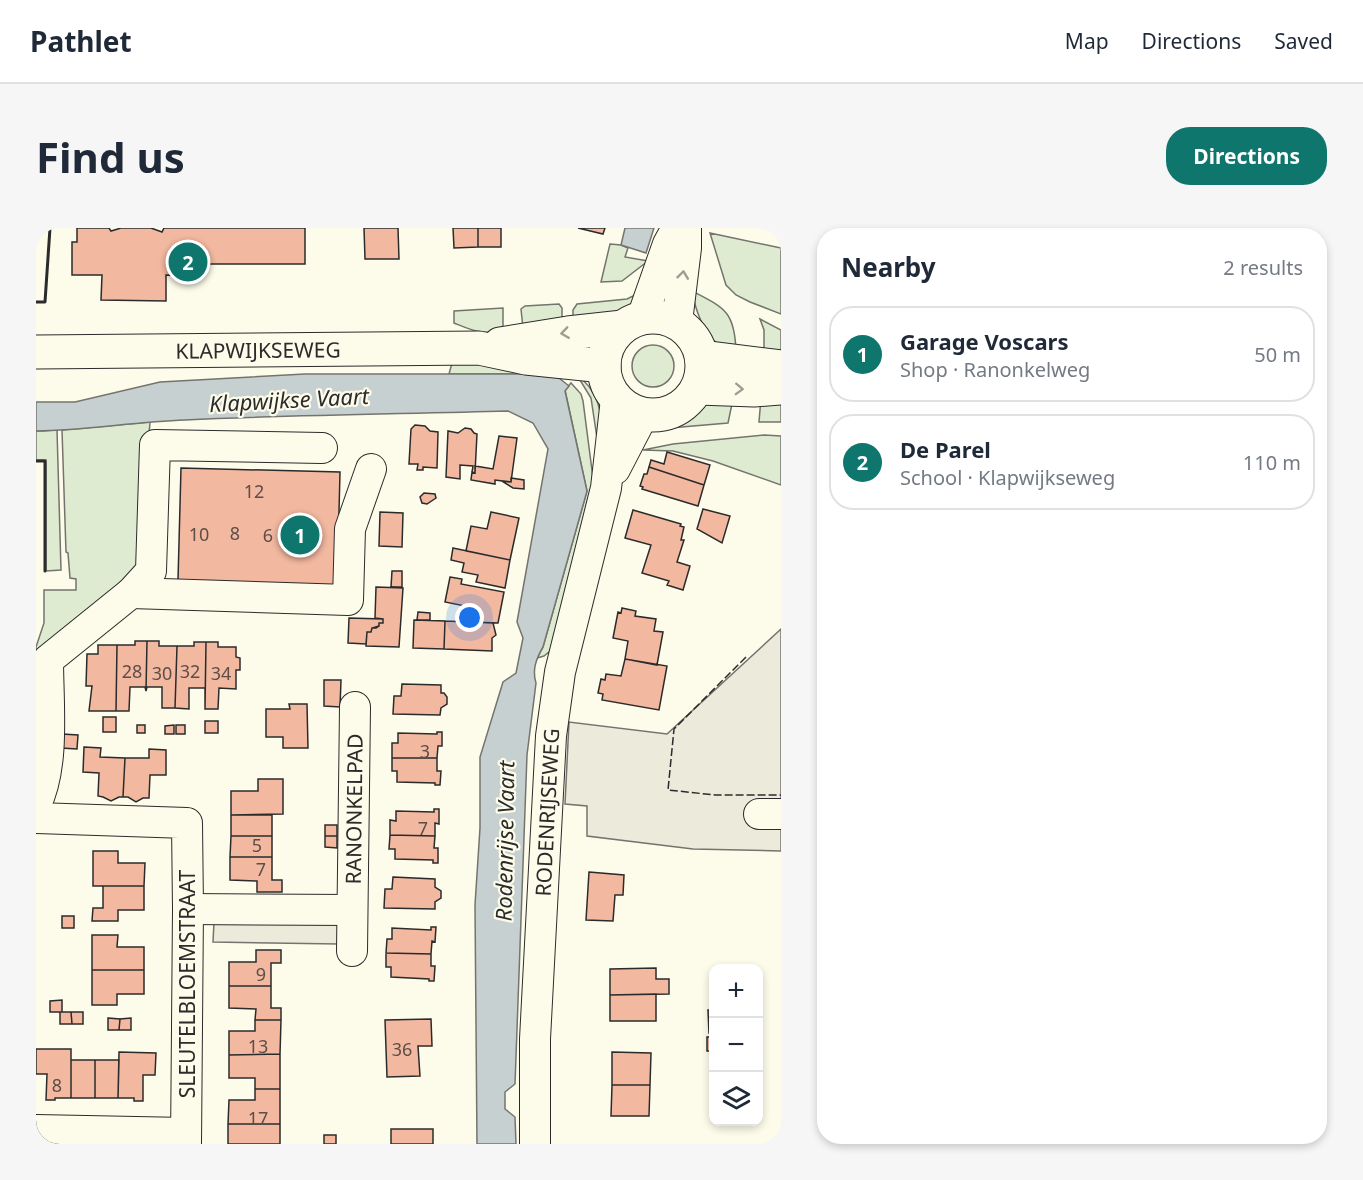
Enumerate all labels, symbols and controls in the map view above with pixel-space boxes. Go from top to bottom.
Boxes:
text: Pathlet [30,22,132,60]
text: Map [1065,27,1109,55]
text: Directions [1142,27,1241,55]
text: Saved [1274,27,1333,55]
button: Directions [1166,127,1327,185]
text: Find us [36,128,185,185]
pin: 2 [168,240,208,285]
text: Nearby [841,249,936,285]
text: 2 results [1223,254,1303,281]
one-way arrow [677,271,689,280]
text: Garage Voscars [900,326,1069,356]
one-way arrow [561,327,570,339]
street label: KLAPWIJKSEWEG [175,335,341,365]
text: 1 [857,341,868,368]
text: 50 m [1254,341,1301,368]
text: Shop · Ranonkelweg [900,356,1090,383]
water label: Klapwijkse Vaart [208,380,371,418]
one-way arrow [735,383,744,396]
text: De Parel [900,434,991,464]
text: 2 [857,449,868,476]
text: 110 m [1243,449,1301,476]
text: School · Klapwijkseweg [900,464,1115,491]
house number: 12 [244,479,264,503]
pin: 1 [280,512,320,558]
house number: 8 [230,521,240,545]
house number: 10 [189,522,209,546]
house number: 6 [263,523,273,547]
your location [455,603,484,632]
house number: 28 [122,659,142,683]
house number: 32 [180,659,200,683]
house number: 30 [152,661,172,685]
house number: 34 [211,661,231,685]
street label: RODENRIJSEWEG [529,728,565,897]
street label: RANONKELPAD [339,733,369,885]
house number: 3 [420,739,430,763]
water label: Rodenrijse Vaart [488,759,520,922]
house number: 7 [418,816,428,840]
house number: 5 [252,833,262,857]
house number: 7 [256,857,266,881]
street label: SLEUTELBLOEMSTRAAT [173,869,201,1098]
house number: 9 [256,962,266,986]
map controls [709,964,763,1126]
button: + [709,964,763,1018]
button: − [709,1018,763,1072]
house number: 13 [248,1034,268,1058]
house number: 36 [392,1037,412,1061]
button: layers [709,1072,763,1126]
house number: 8 [52,1073,62,1097]
house number: 17 [248,1106,268,1130]

